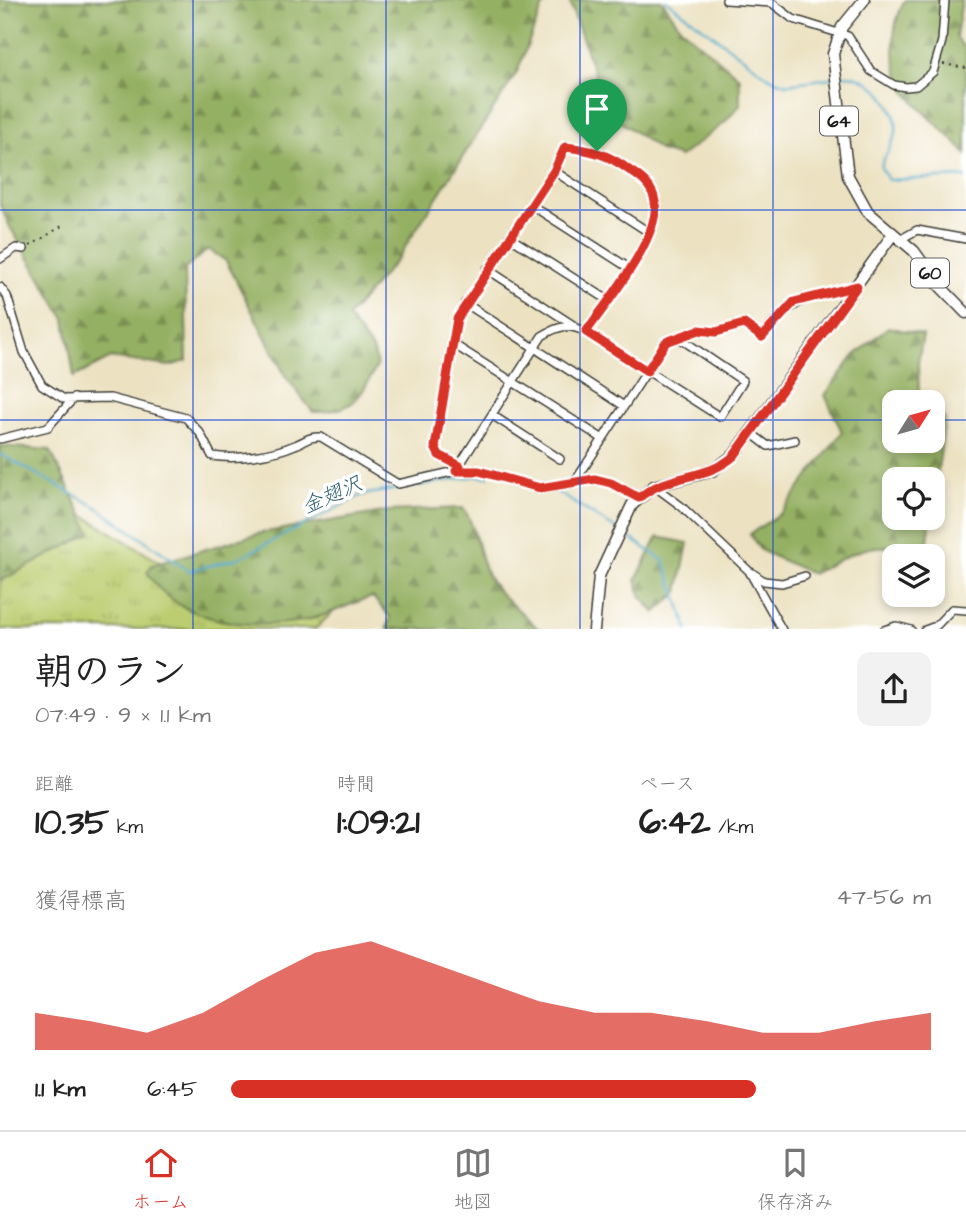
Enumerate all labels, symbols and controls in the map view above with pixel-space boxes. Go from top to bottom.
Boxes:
pin [567,79,627,151]
icon: arrive [578,90,616,128]
road number: 64 [820,106,858,136]
road number: 60 [911,258,949,288]
north arrow [882,390,945,453]
map controls [882,390,945,607]
button: locate [882,467,945,530]
water label: 金翅沢 [297,469,368,521]
button: layers [882,544,945,607]
text: 朝のラン [35,647,187,699]
button: share [857,652,931,726]
text: 07:49 · 9 × 1.1 km [35,699,211,731]
text: 距離 [35,771,73,798]
text: 時間 [337,771,375,798]
text: ペース [639,771,695,798]
text: 10.35 [35,798,109,847]
text: 1:09:21 [337,798,420,847]
text: 6:42 [639,798,711,847]
text: km [109,814,143,841]
text: /km [711,814,753,841]
text: 47–56 m [836,881,931,913]
text: 獲得標高 [35,885,127,917]
text: 1.1 km [35,1073,85,1105]
text: 6:45 [147,1073,197,1105]
tab: ホーム [133,1144,189,1216]
tab: 地図 [454,1144,492,1216]
tab: 保存済み [757,1144,833,1216]

